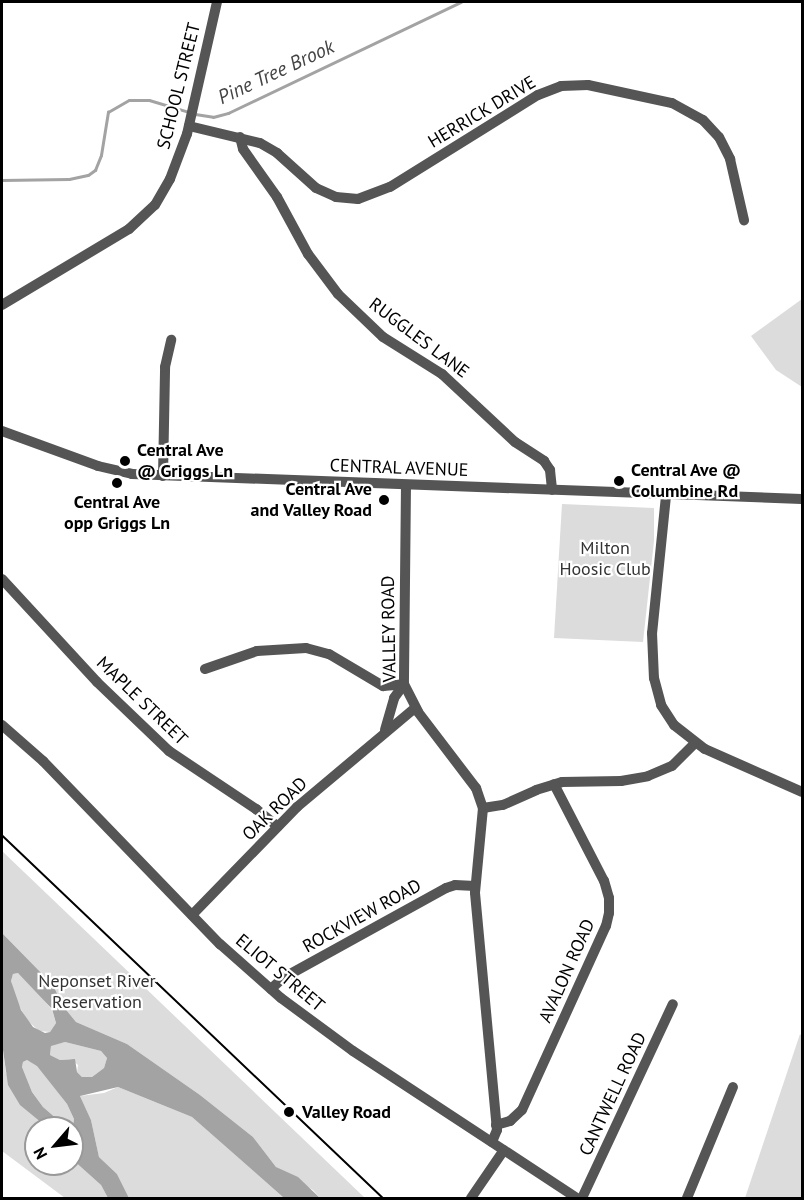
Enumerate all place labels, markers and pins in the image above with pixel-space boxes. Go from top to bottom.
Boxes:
place label: Central Ave @ Griggs Ln [137,440,233,482]
marker: Central Ave @ Griggs Ln [118,454,132,468]
place label: Central Ave @ Columbine Rd [631,460,742,502]
marker: Central Ave @ Columbine Rd [612,474,626,488]
marker: Central Ave opp Griggs Ln [110,476,124,490]
place label: Central Ave and Valley Road [249,479,372,522]
place label: Central Ave opp Griggs Ln [64,492,170,534]
marker: Central Ave and Valley Road [377,493,391,507]
place label: Valley Road [302,1101,392,1123]
marker: Valley Road [280,1103,298,1121]

